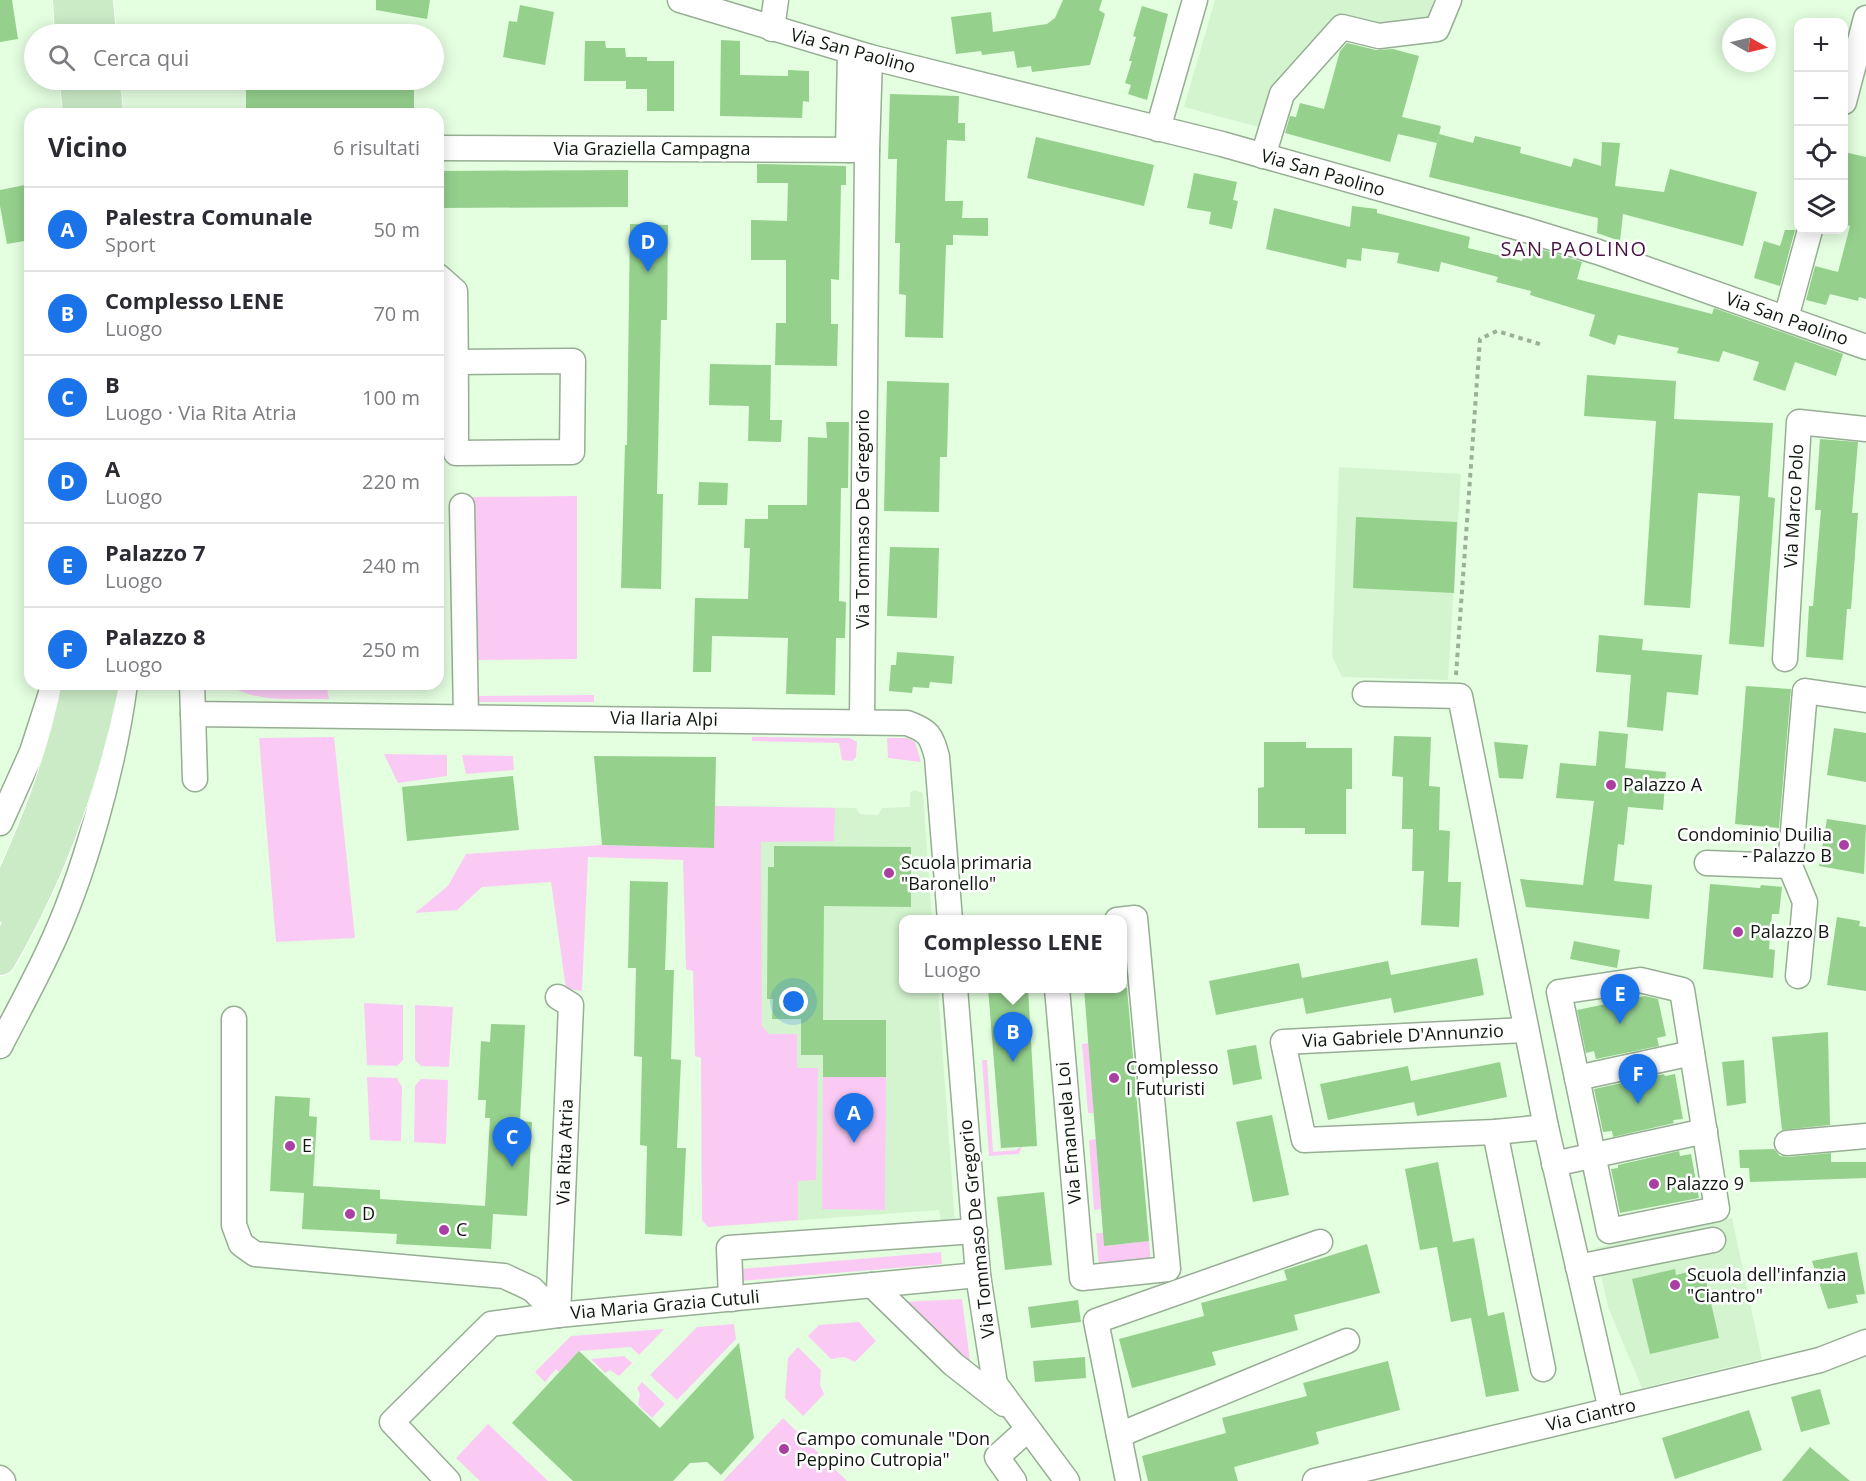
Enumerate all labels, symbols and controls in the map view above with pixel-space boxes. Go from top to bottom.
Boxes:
north arrow [1722,18,1776,72]
map controls [1794,18,1848,234]
button: + [1794,18,1848,72]
street label: Via San Paolino [788,22,918,78]
search box [24,24,444,90]
icon: search [45,41,78,74]
text: Cerca qui [93,42,189,72]
button: − [1794,72,1848,126]
button: locate [1794,126,1848,180]
text: Vicino [48,129,127,165]
text: 6 risultati [333,134,420,161]
street label: Via Graziella Campagna [553,136,751,160]
street label: Via San Paolino [1258,143,1388,201]
button: layers [1794,180,1848,234]
text: Palestra Comunale [105,201,312,231]
text: A [61,216,74,243]
text: 50 m [373,216,420,243]
pin: D [628,222,668,272]
text: Sport [105,231,156,258]
district label: SAN PAOLINO [1500,235,1648,262]
text: Complesso LENE [105,285,284,315]
street label: Via San Paolino [1723,286,1852,350]
text: B [61,300,74,327]
text: 70 m [373,300,420,327]
text: Luogo [105,315,163,342]
text: B [105,369,120,399]
text: C [61,384,74,411]
text: 100 m [362,384,420,411]
text: Luogo · Via Rita Atria [105,399,297,426]
street label: Via Tommaso De Gregorio [850,409,874,629]
street label: Via Marco Polo [1778,443,1808,569]
text: A [105,453,120,483]
text: D [60,468,75,495]
text: 220 m [362,468,420,495]
text: Luogo [105,483,163,510]
text: Palazzo 7 [105,537,205,567]
text: E [62,552,73,579]
text: 240 m [362,552,420,579]
text: Luogo [105,567,163,594]
text: Palazzo 8 [105,621,205,651]
text: F [62,636,73,663]
text: 250 m [362,636,420,663]
text: Luogo [105,651,163,678]
street label: Via Ilaria Alpi [610,705,718,731]
place label: Palazzo A [1623,772,1703,796]
marker: Palazzo A [1604,778,1618,792]
place label: Condominio Duilia - Palazzo B [1677,822,1832,867]
marker: Condominio Duilia - Palazzo B [1837,838,1851,852]
place label: Scuola primaria "Baronello" [901,850,1032,895]
marker: Scuola primaria "Baronello" [882,866,896,880]
popup [899,915,1127,993]
place label: Palazzo B [1750,919,1829,943]
marker: Palazzo B [1731,925,1745,939]
text: Complesso LENE [923,926,1103,956]
text: Luogo [923,956,981,983]
pin: E [1600,974,1640,1024]
your location [779,987,808,1016]
pin: B [994,1012,1032,1062]
street label: Via Gabriele D'Annunzio [1302,1018,1504,1052]
pin: F [1618,1054,1658,1104]
place label: Complesso I Futuristi [1126,1055,1218,1100]
street label: Via Emanuela Loi [1050,1061,1086,1205]
marker: Complesso I Futuristi [1107,1071,1121,1085]
pin: A [834,1094,874,1143]
street label: Via Rita Atria [550,1098,578,1206]
pin: C [492,1118,532,1167]
street label: Via Tommaso De Gregorio [953,1119,999,1340]
place label: E [302,1133,312,1157]
marker: E [283,1139,297,1153]
place label: Palazzo 9 [1666,1171,1744,1195]
marker: Palazzo 9 [1647,1177,1661,1191]
place label: D [362,1201,375,1225]
marker: D [343,1207,357,1221]
place label: C [456,1217,467,1241]
marker: C [437,1223,451,1237]
place label: Scuola dell'infanzia "Ciantro" [1687,1262,1846,1307]
marker: Scuola dell'infanzia "Ciantro" [1668,1278,1682,1292]
street label: Via Maria Grazia Cutuli [569,1284,760,1324]
street label: Via Ciantro [1544,1392,1638,1436]
place label: Campo comunale "Don Peppino Cutropia" [796,1426,990,1471]
marker: Campo comunale "Don Peppino Cutropia" [777,1442,791,1456]

